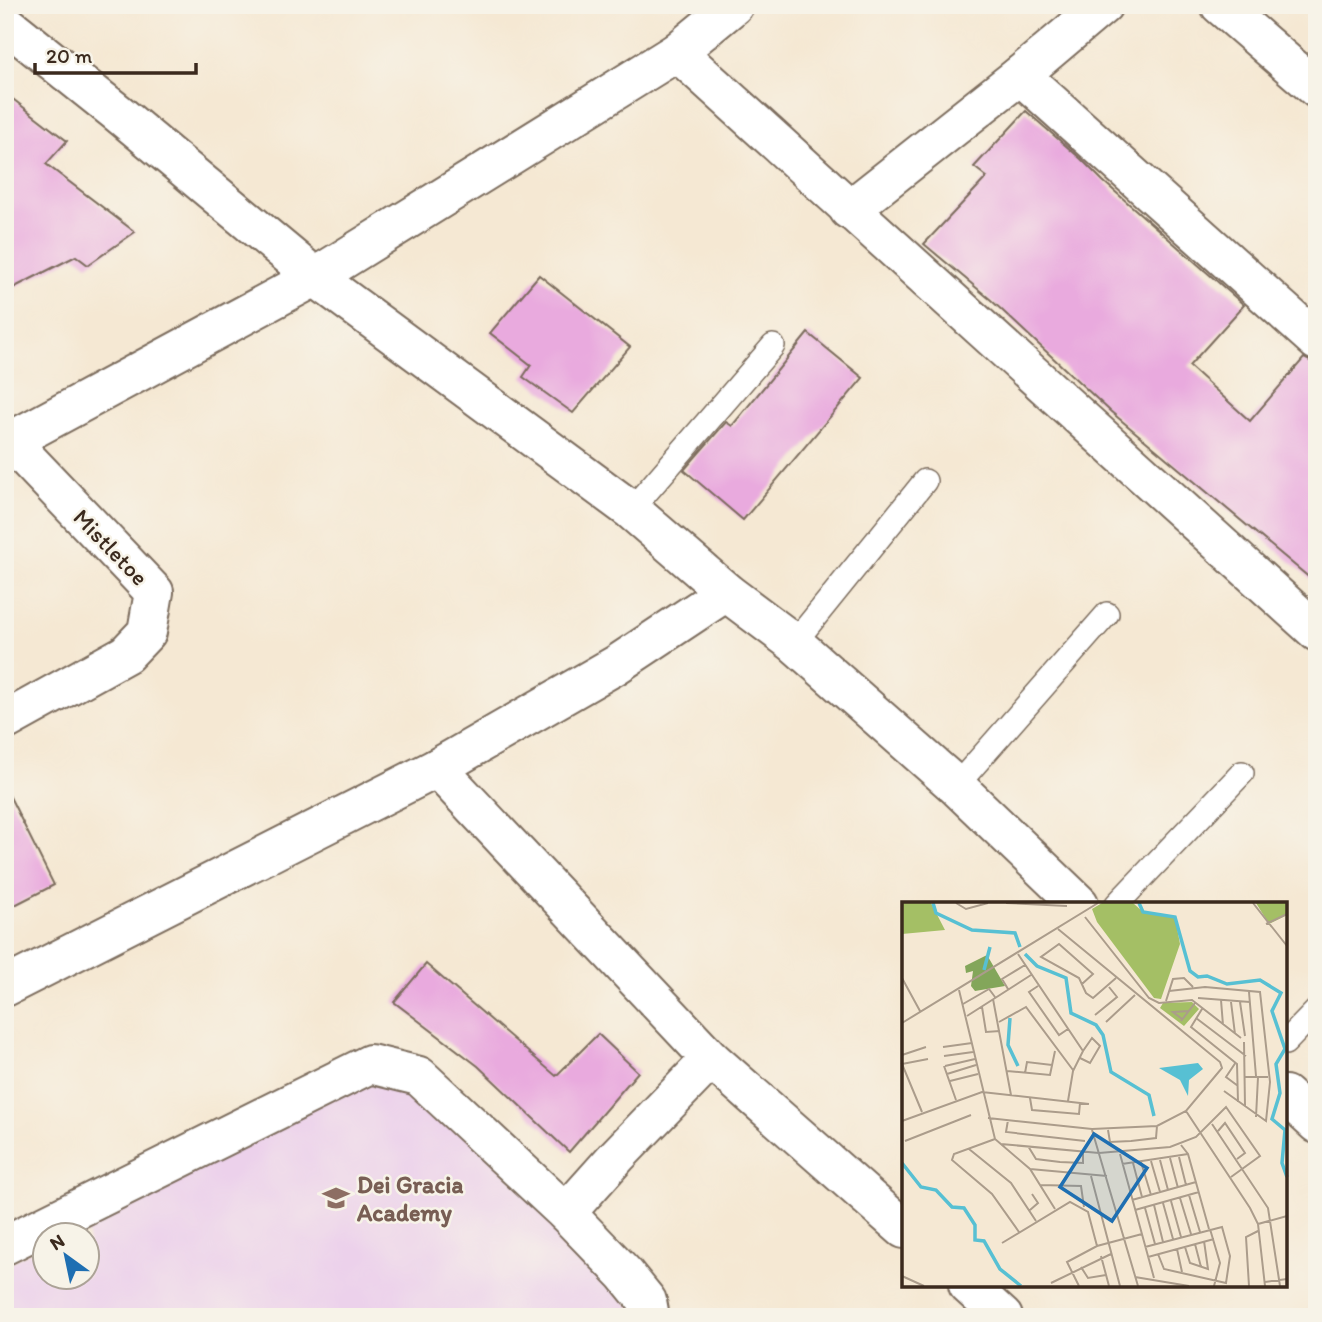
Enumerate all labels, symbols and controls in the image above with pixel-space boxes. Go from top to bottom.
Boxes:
scale bar [35,32,196,76]
text: 20 m [46,43,93,68]
street label: Mistletoe [67,503,155,591]
inset map [902,902,1287,1287]
place label: Dei Gracia Academy [356,1170,463,1228]
school or university icon: Dei Gracia Academy [321,1183,351,1213]
north arrow [32,1220,102,1290]
text: N [45,1229,69,1255]

